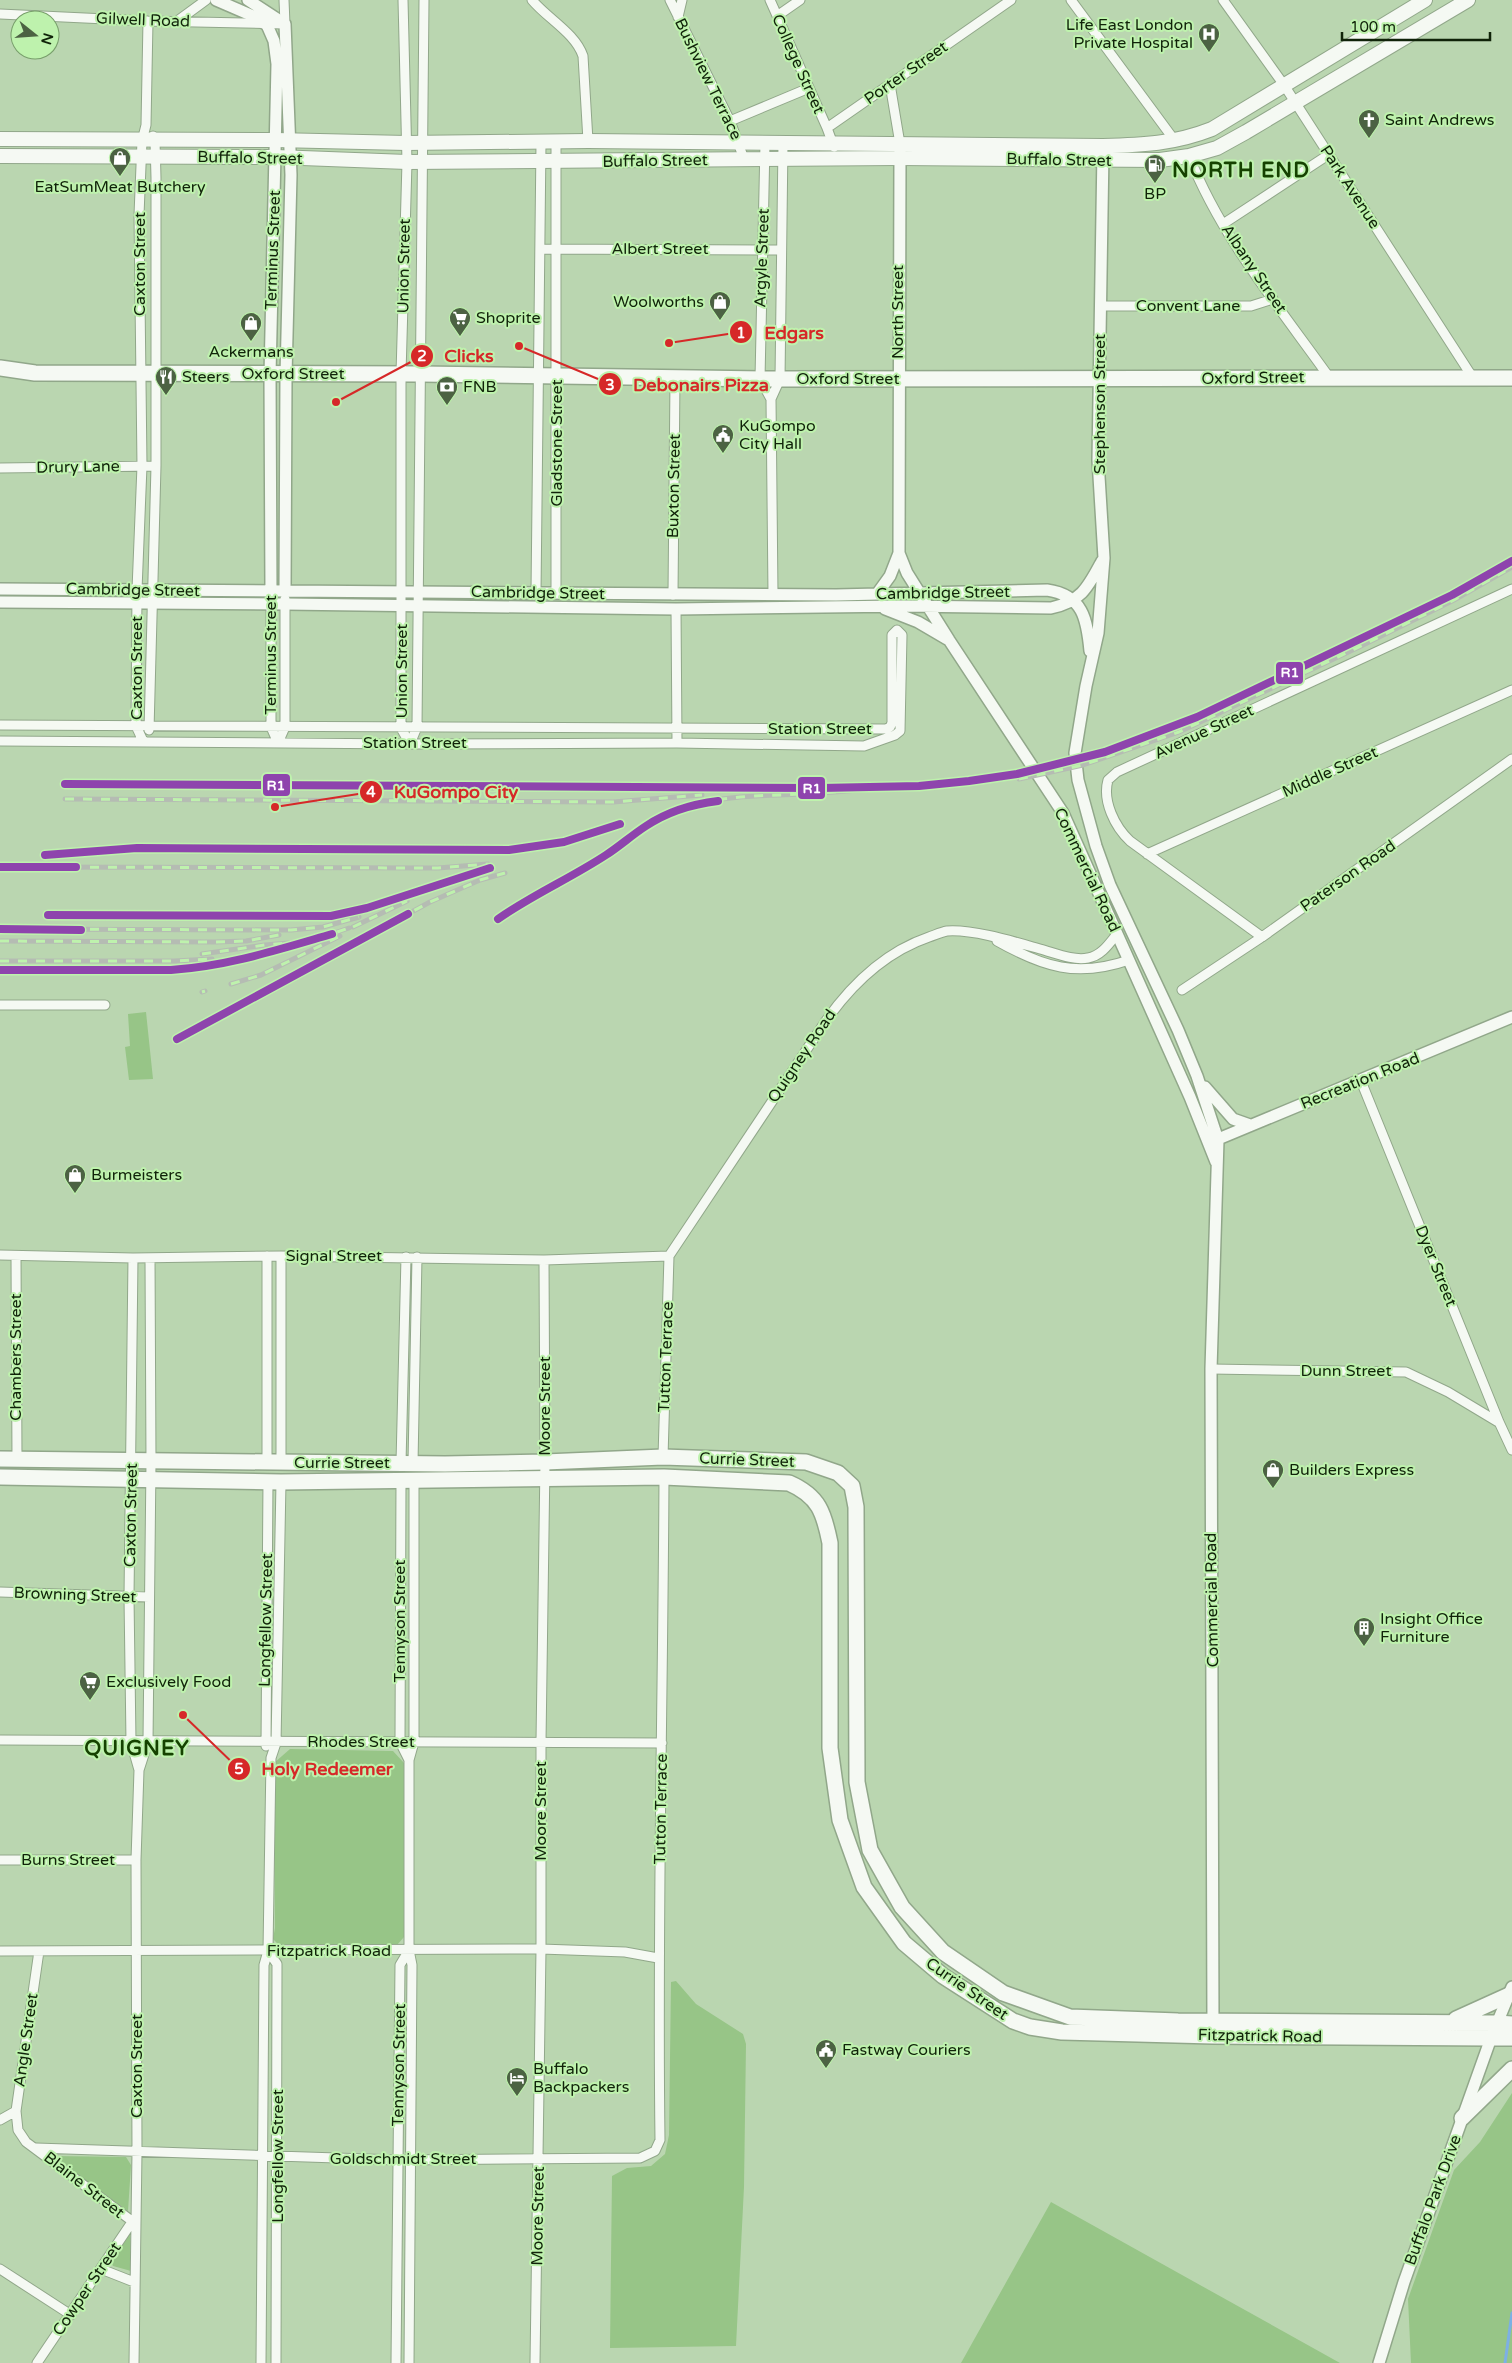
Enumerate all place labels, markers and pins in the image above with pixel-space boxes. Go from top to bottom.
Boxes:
place label: Life East London Private Hospital [1066,15,1193,53]
hospital icon: Life East London Private Hospital [1197,22,1221,53]
church icon: Saint Andrews [1357,108,1381,139]
place label: Saint Andrews [1385,110,1495,130]
shop icon: EatSumMeat Butchery [108,146,132,177]
fuel station icon: BP [1143,153,1167,184]
place label: EatSumMeat Butchery [34,177,206,197]
place label: BP [1144,184,1166,204]
shop icon: Woolworths [708,290,732,321]
place label: Woolworths [613,292,704,312]
supermarket icon: Shoprite [448,306,472,337]
place label: Shoprite [476,308,540,328]
shop icon: Ackermans [239,311,263,342]
callout: Edgars [729,316,834,349]
callout: Clicks [409,339,504,372]
place label: Ackermans [208,342,294,362]
restaurant icon: Steers [154,365,178,396]
place label: Steers [182,367,229,387]
callout: Debonairs Pizza [598,368,779,401]
bank icon: FNB [435,375,459,406]
place label: FNB [463,377,497,397]
place label: KuGompo City Hall [739,416,816,454]
public building icon: KuGompo City Hall [711,423,735,454]
callout: KuGompo City [358,775,528,808]
shop icon: Burmeisters [63,1163,87,1194]
place label: Burmeisters [91,1165,182,1185]
shop icon: Builders Express [1261,1458,1285,1489]
place label: Builders Express [1289,1460,1414,1480]
place label: Insight Office Furniture [1380,1609,1483,1647]
building icon: Insight Office Furniture [1352,1616,1376,1647]
supermarket icon: Exclusively Food [78,1670,102,1701]
place label: Exclusively Food [106,1672,231,1692]
callout: Holy Redeemer [227,1753,403,1786]
public building icon: Fastway Couriers [814,2038,838,2069]
place label: Fastway Couriers [842,2040,971,2060]
place label: Buffalo Backpackers [533,2059,629,2097]
hotel icon: Buffalo Backpackers [505,2066,529,2097]

